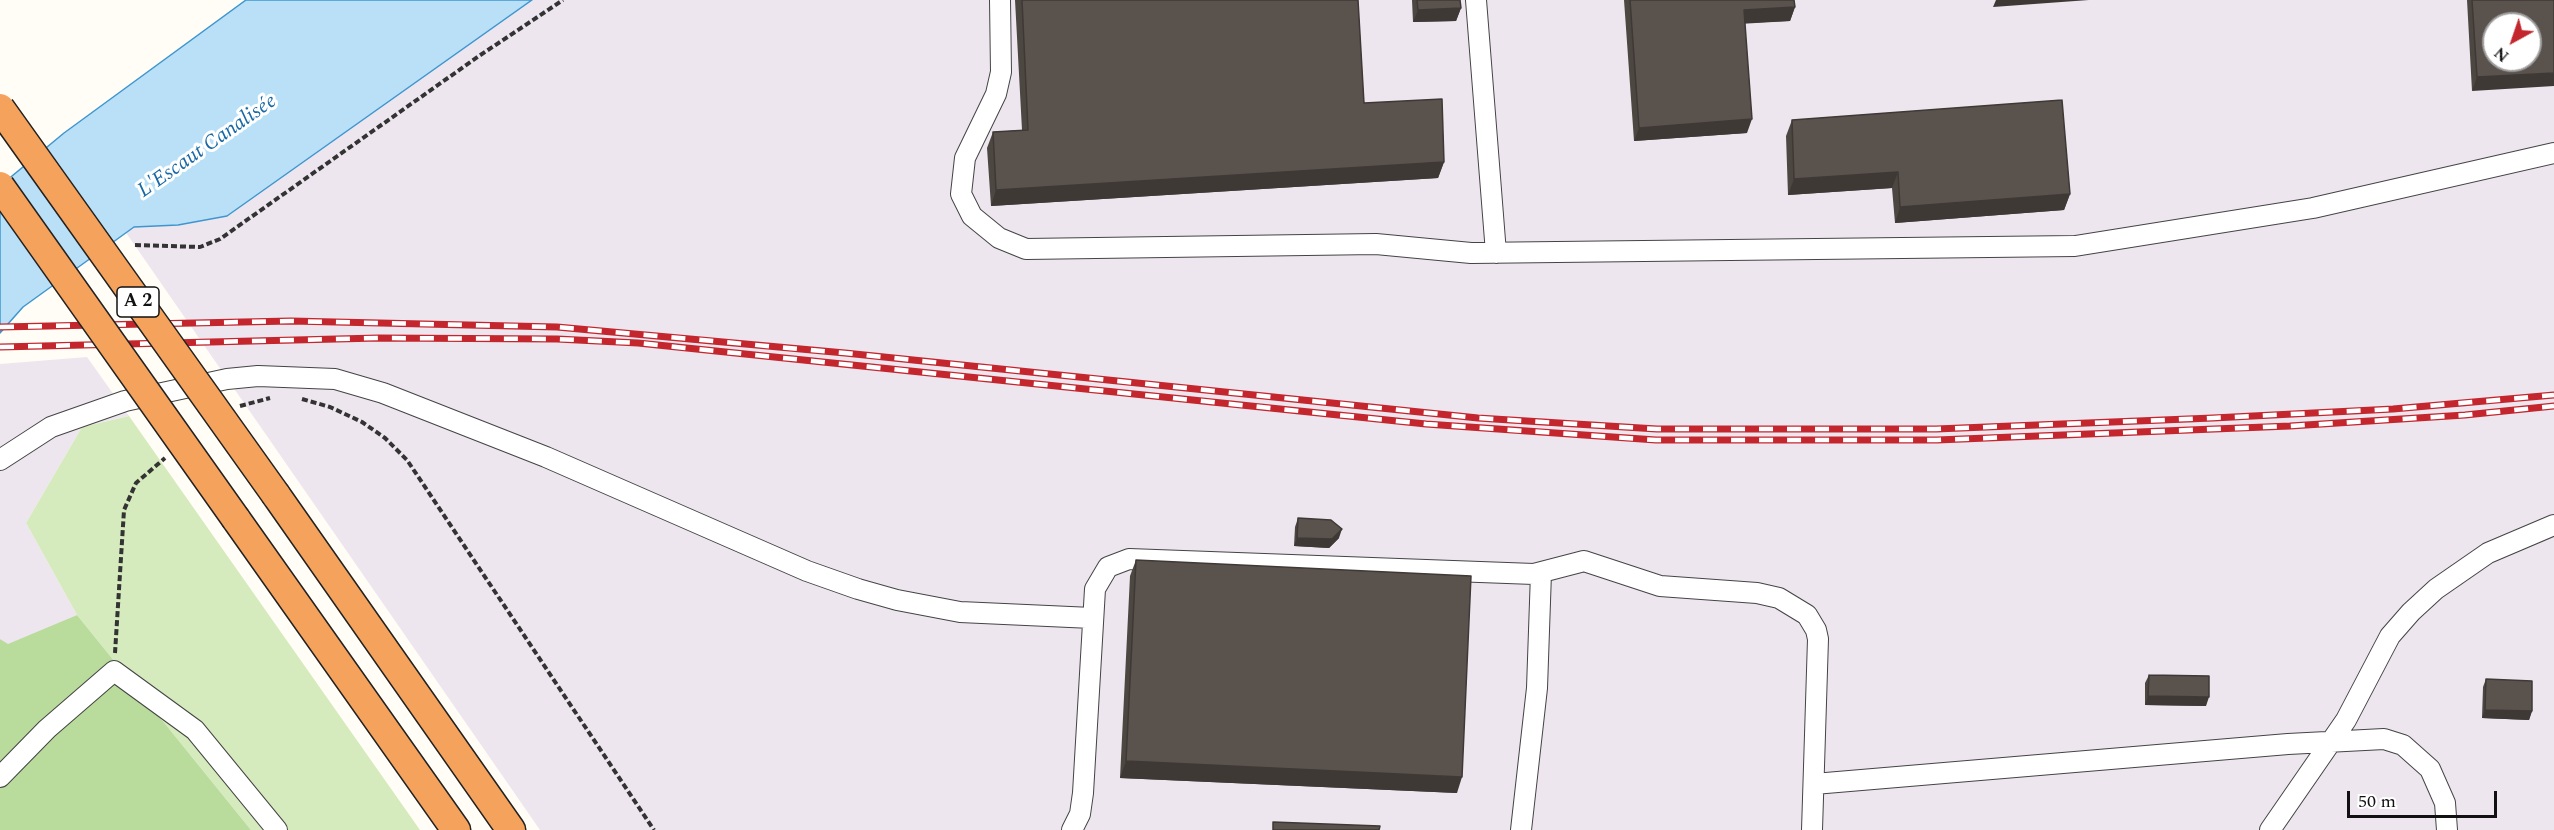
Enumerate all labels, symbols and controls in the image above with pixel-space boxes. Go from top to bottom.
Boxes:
north arrow [2482,12,2542,72]
text: N [2489,41,2514,68]
water label: L'Escaut Canalisée [134,90,282,204]
road number: A 2 [117,287,159,317]
scale bar [2350,779,2500,817]
text: 50 m [2358,788,2396,815]

